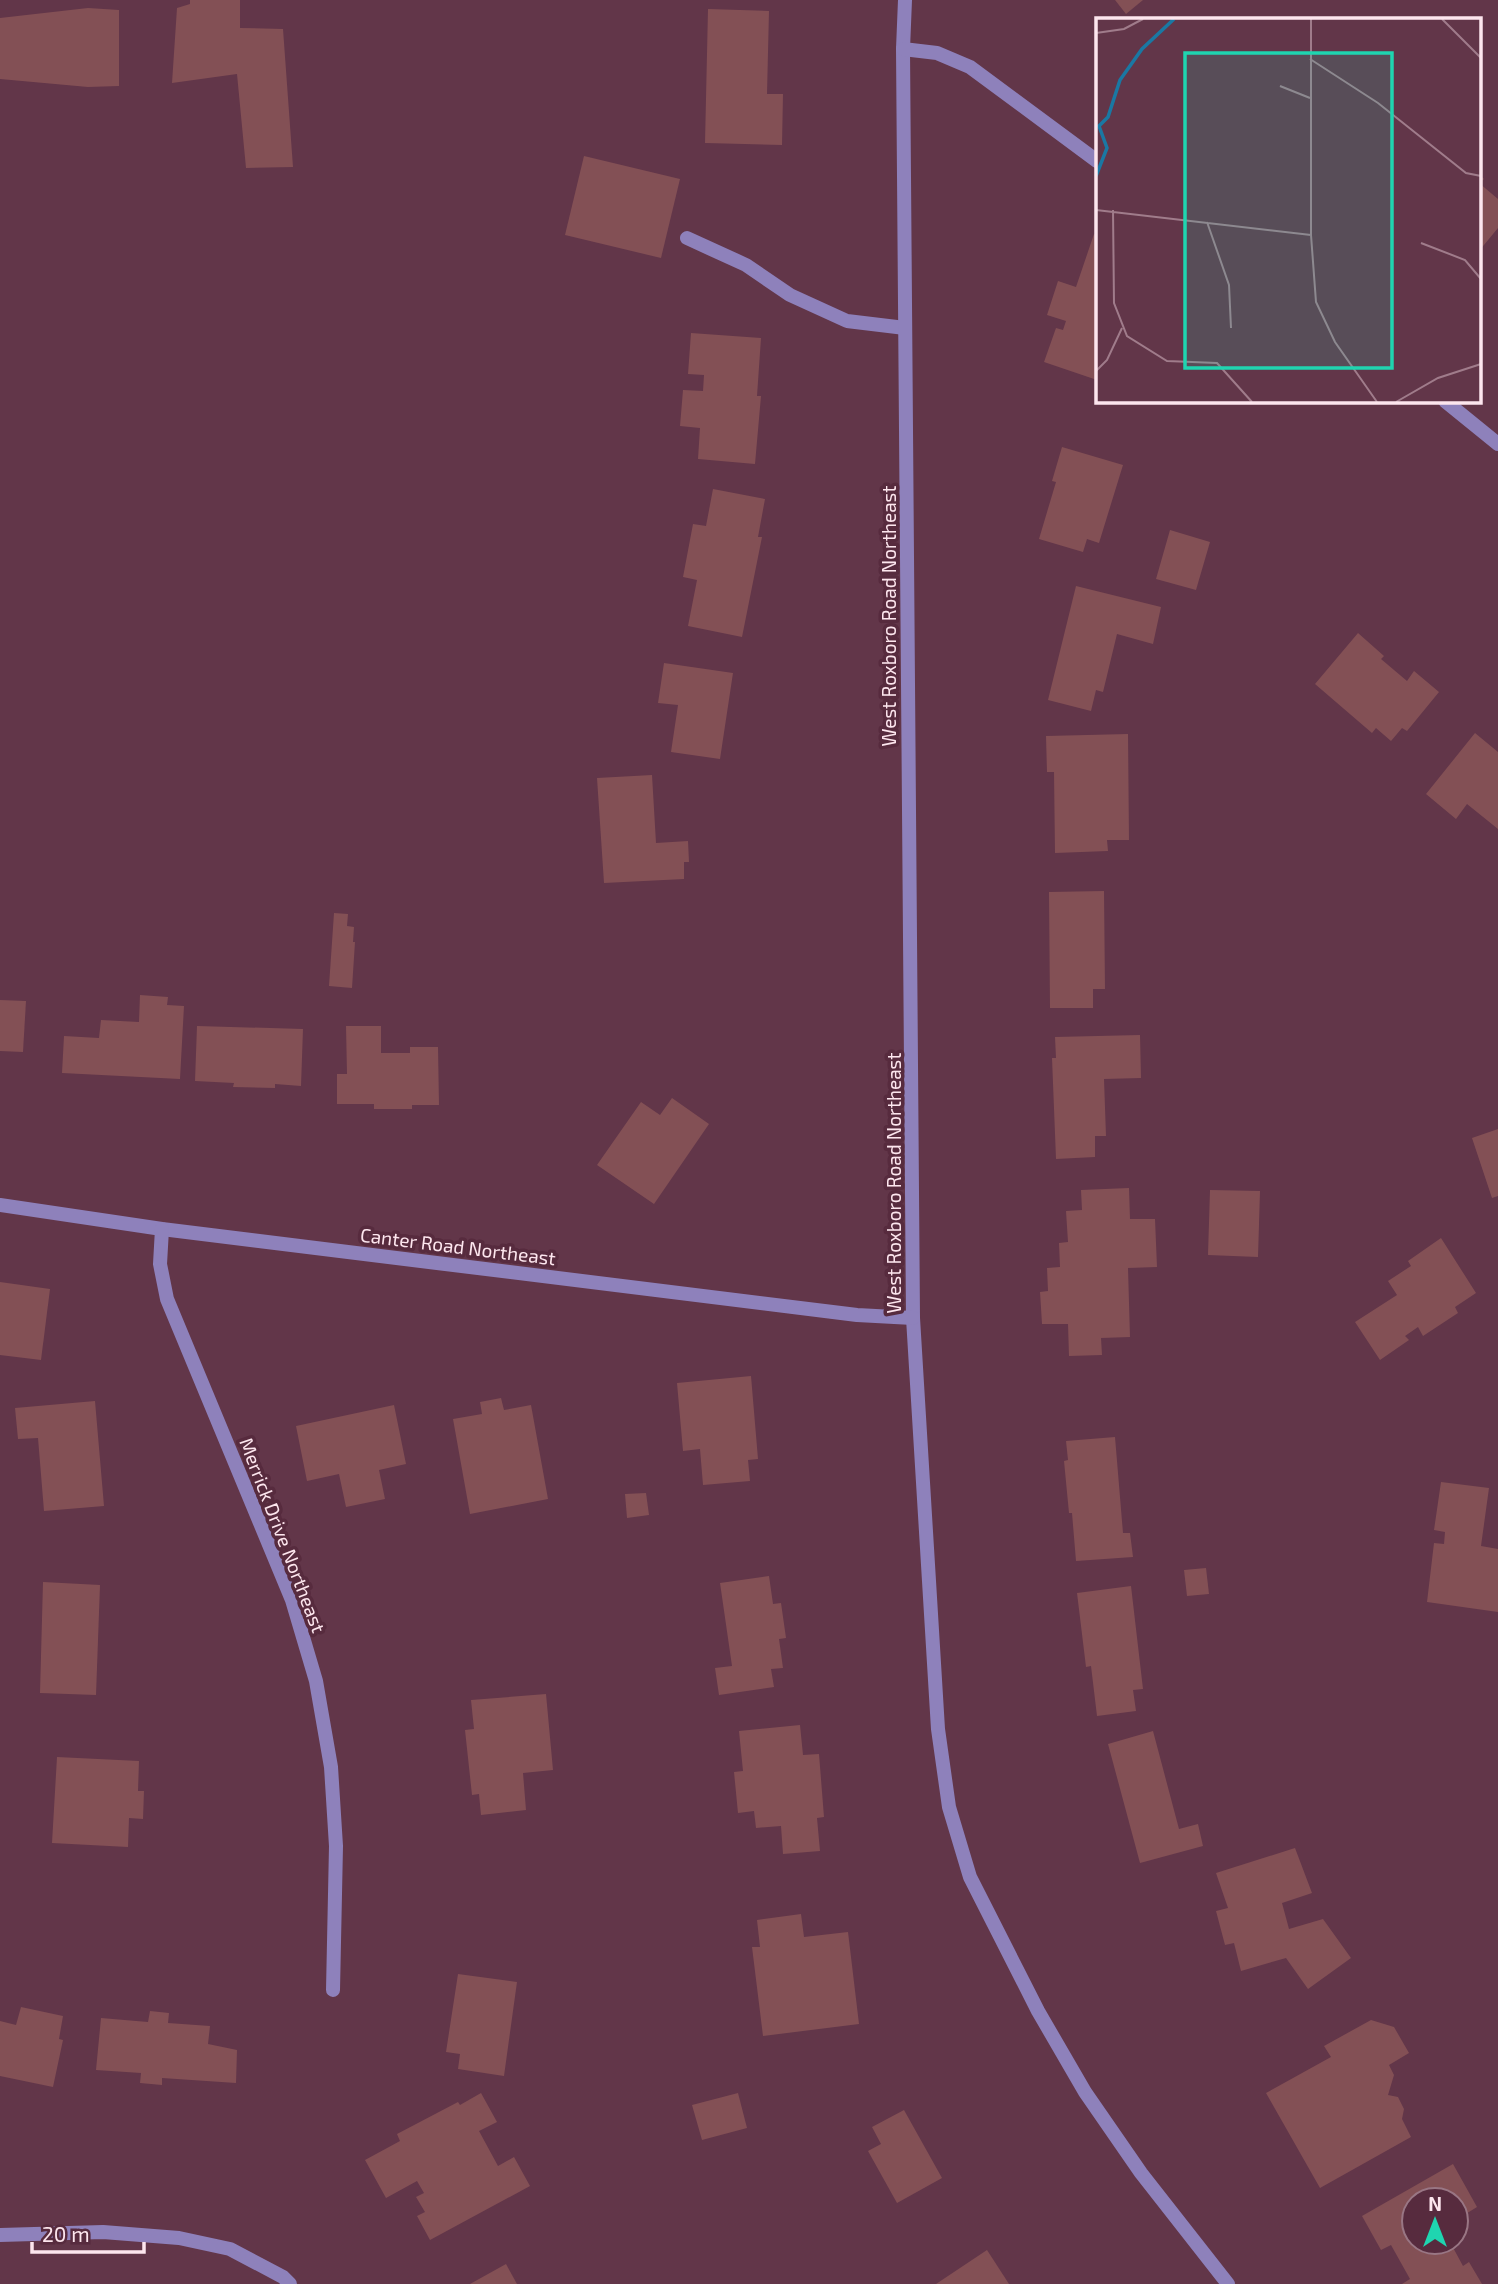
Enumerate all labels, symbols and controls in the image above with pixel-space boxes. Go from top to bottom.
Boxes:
inset map [1096,18,1480,402]
street label: West Roxboro Road Northeast [877,486,900,746]
street label: West Roxboro Road Northeast [882,1053,905,1313]
street label: Canter Road Northeast [359,1223,557,1269]
street label: Merrick Drive Northeast [235,1434,331,1636]
north arrow [1400,2186,1470,2256]
text: N [1428,2192,1442,2215]
scale bar [32,2210,144,2254]
text: 20 m [42,2221,90,2246]

